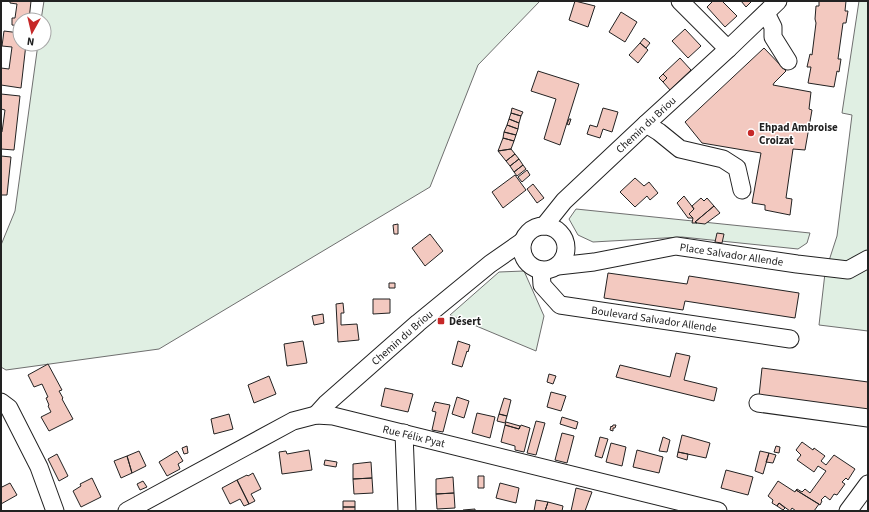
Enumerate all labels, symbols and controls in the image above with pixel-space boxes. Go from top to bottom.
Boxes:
north arrow [12,12,52,52]
text: N [26,33,35,49]
street label: Chemin du Briou [613,93,679,157]
place label: Ehpad Ambroise Croizat [759,120,838,148]
marker: Ehpad Ambroise Croizat [746,128,756,138]
street label: Place Salvador Allende [679,240,785,270]
street label: Boulevard Salvador Allende [590,303,718,336]
street label: Chemin du Briou [368,307,436,369]
place label: Désert [449,314,482,329]
marker: Désert [436,316,446,326]
street label: Rue Félix Pyat [381,422,447,451]

